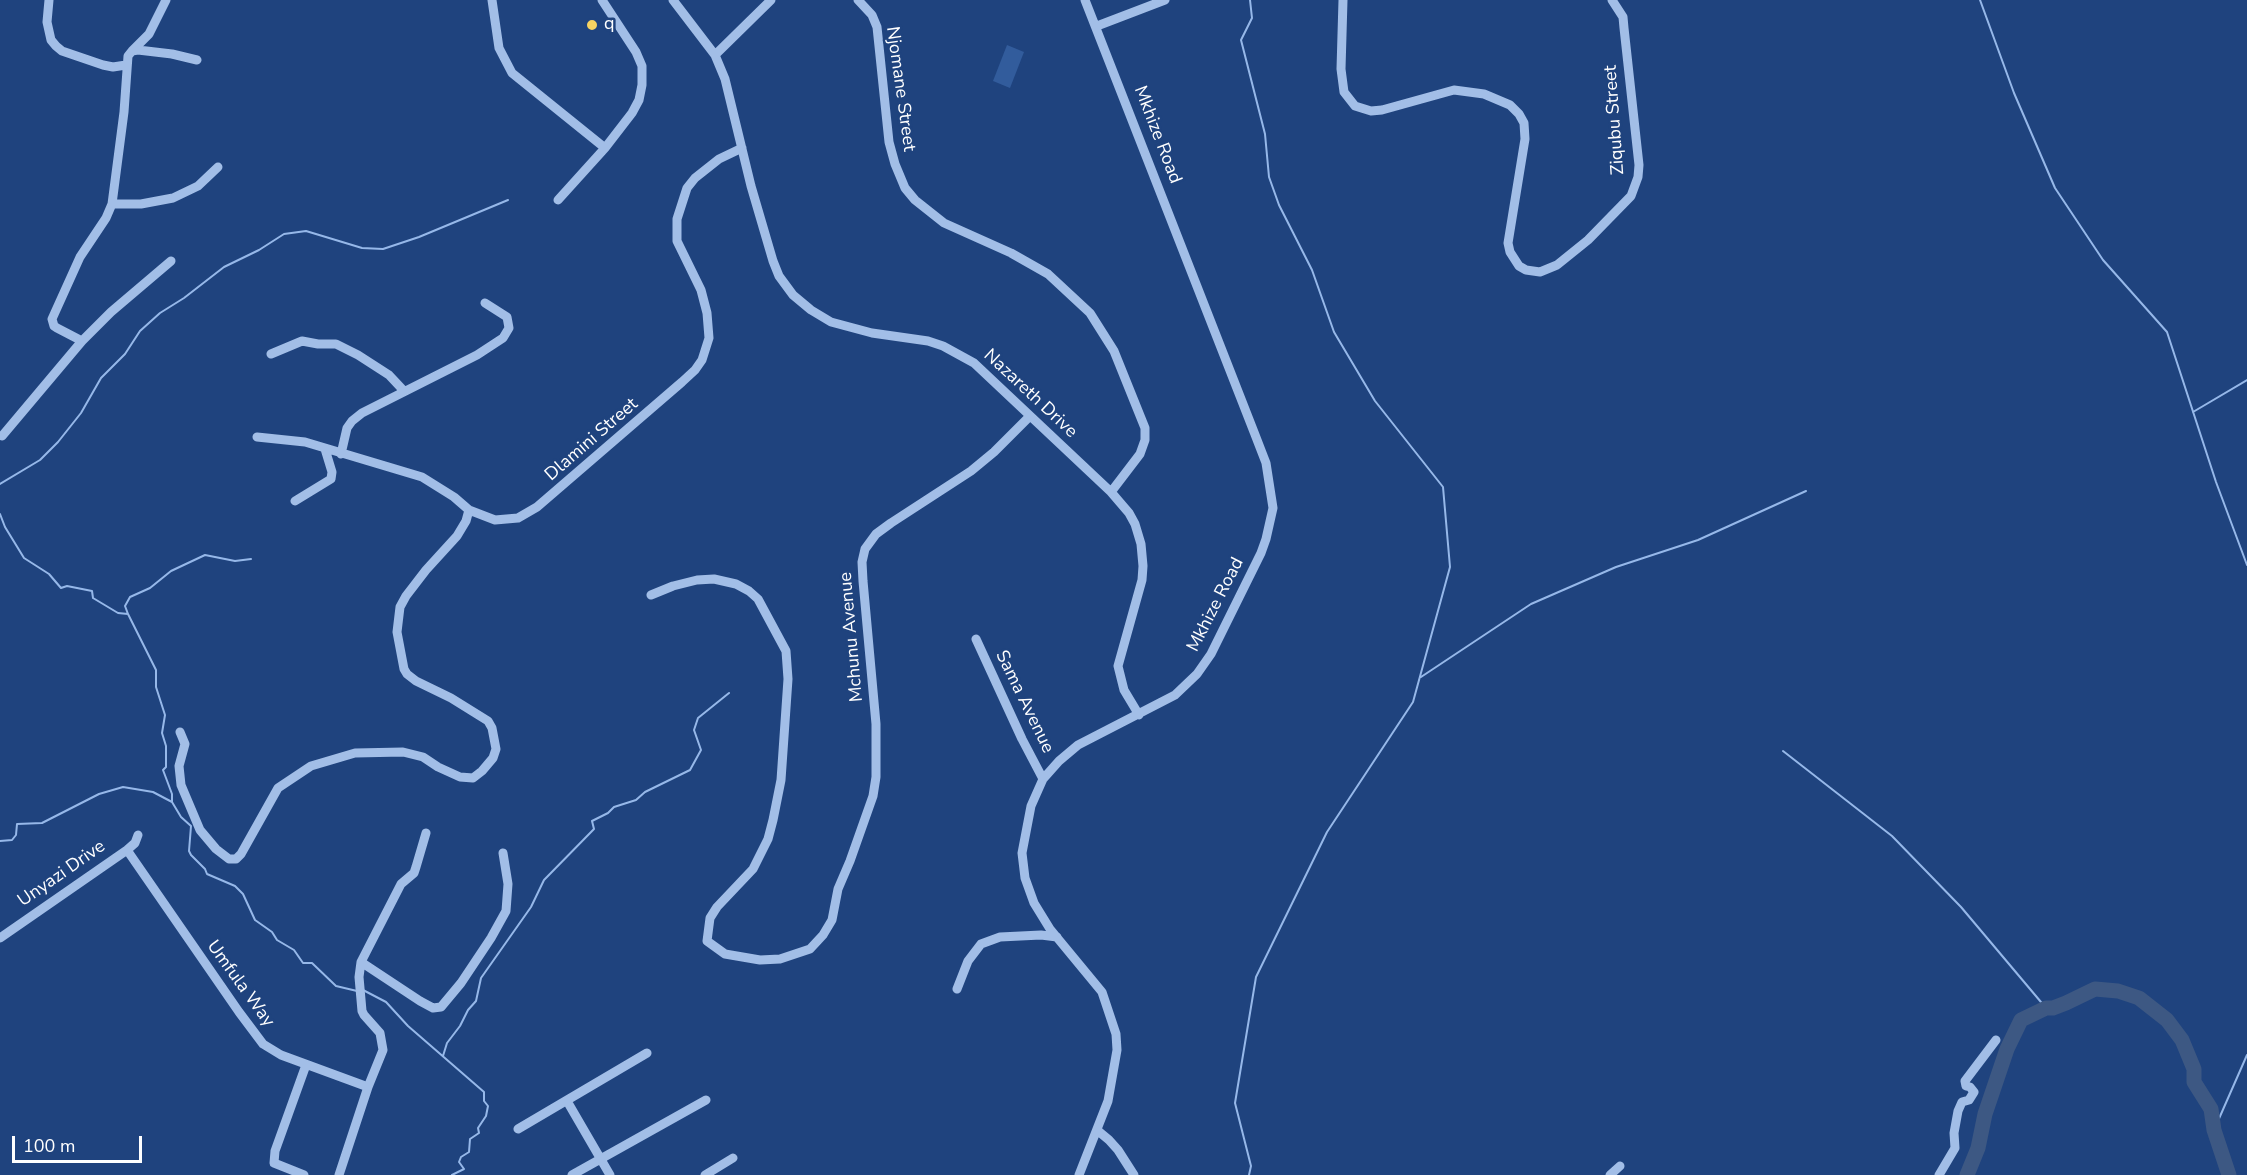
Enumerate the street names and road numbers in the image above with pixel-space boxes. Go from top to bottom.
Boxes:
street label: Njomane Street [881,25,919,153]
street label: Ziqubu Street [1600,65,1630,175]
street label: Mkhize Road [1128,83,1186,187]
street label: Nazareth Drive [979,345,1081,443]
street label: Dlamini Street [541,394,643,486]
street label: Mkhize Road [1183,554,1249,656]
street label: Mchunu Avenue [836,571,868,703]
street label: Sama Avenue [990,647,1058,757]
street label: Unyazi Drive [14,836,110,912]
street label: Umfula Way [201,937,279,1031]

